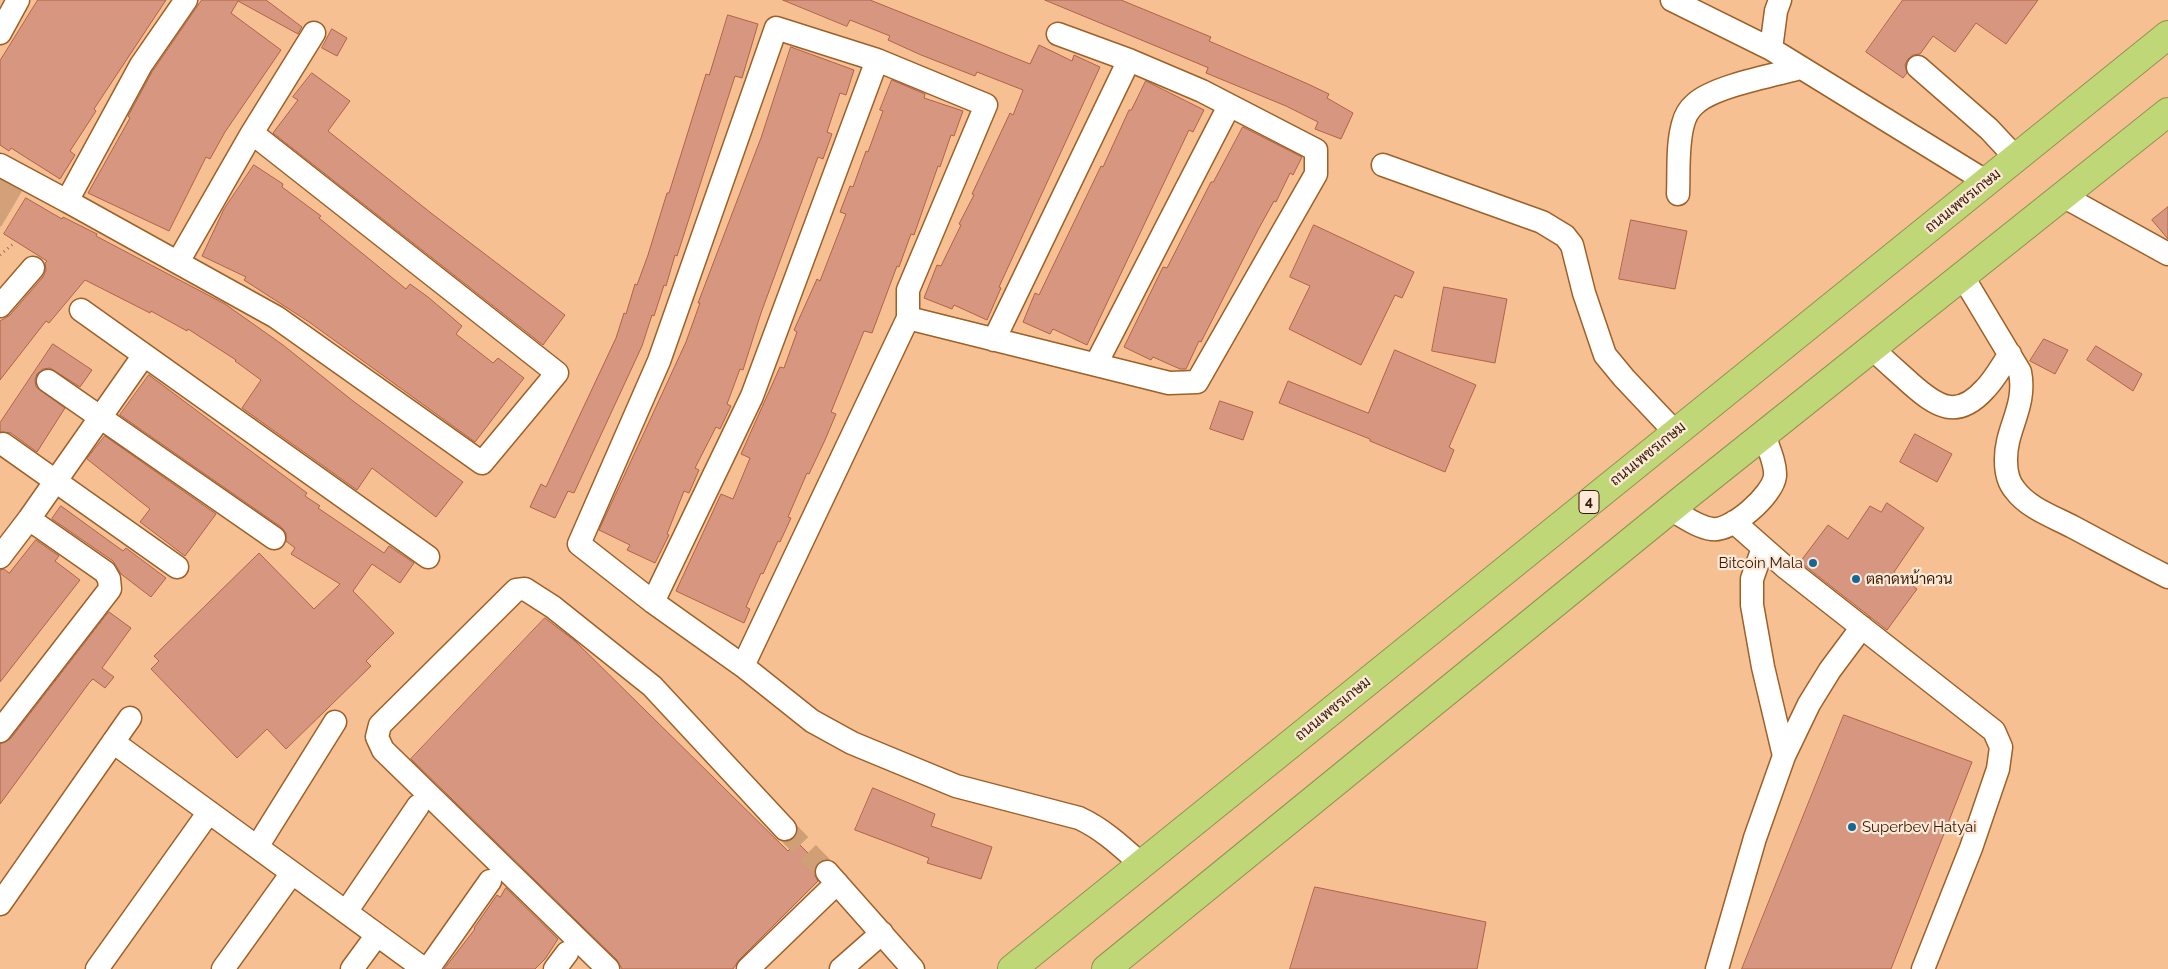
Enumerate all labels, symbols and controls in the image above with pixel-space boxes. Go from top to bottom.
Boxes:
street label: ถนนเพชรเกษม [1921,165,2005,237]
street label: ถนนเพชรเกษม [1606,418,1690,490]
road number: 4 [1579,491,1599,514]
place label: Bitcoin Mala [1718,554,1803,572]
marker: Bitcoin Mala [1807,557,1819,569]
place label: ตลาดหน้าควน [1866,570,1953,588]
marker: ตลาดหน้าควน [1850,573,1862,585]
street label: ถนนเพชรเกษม [1291,673,1375,745]
place label: Superbev Hatyai [1862,818,1977,836]
marker: Superbev Hatyai [1846,821,1858,833]

